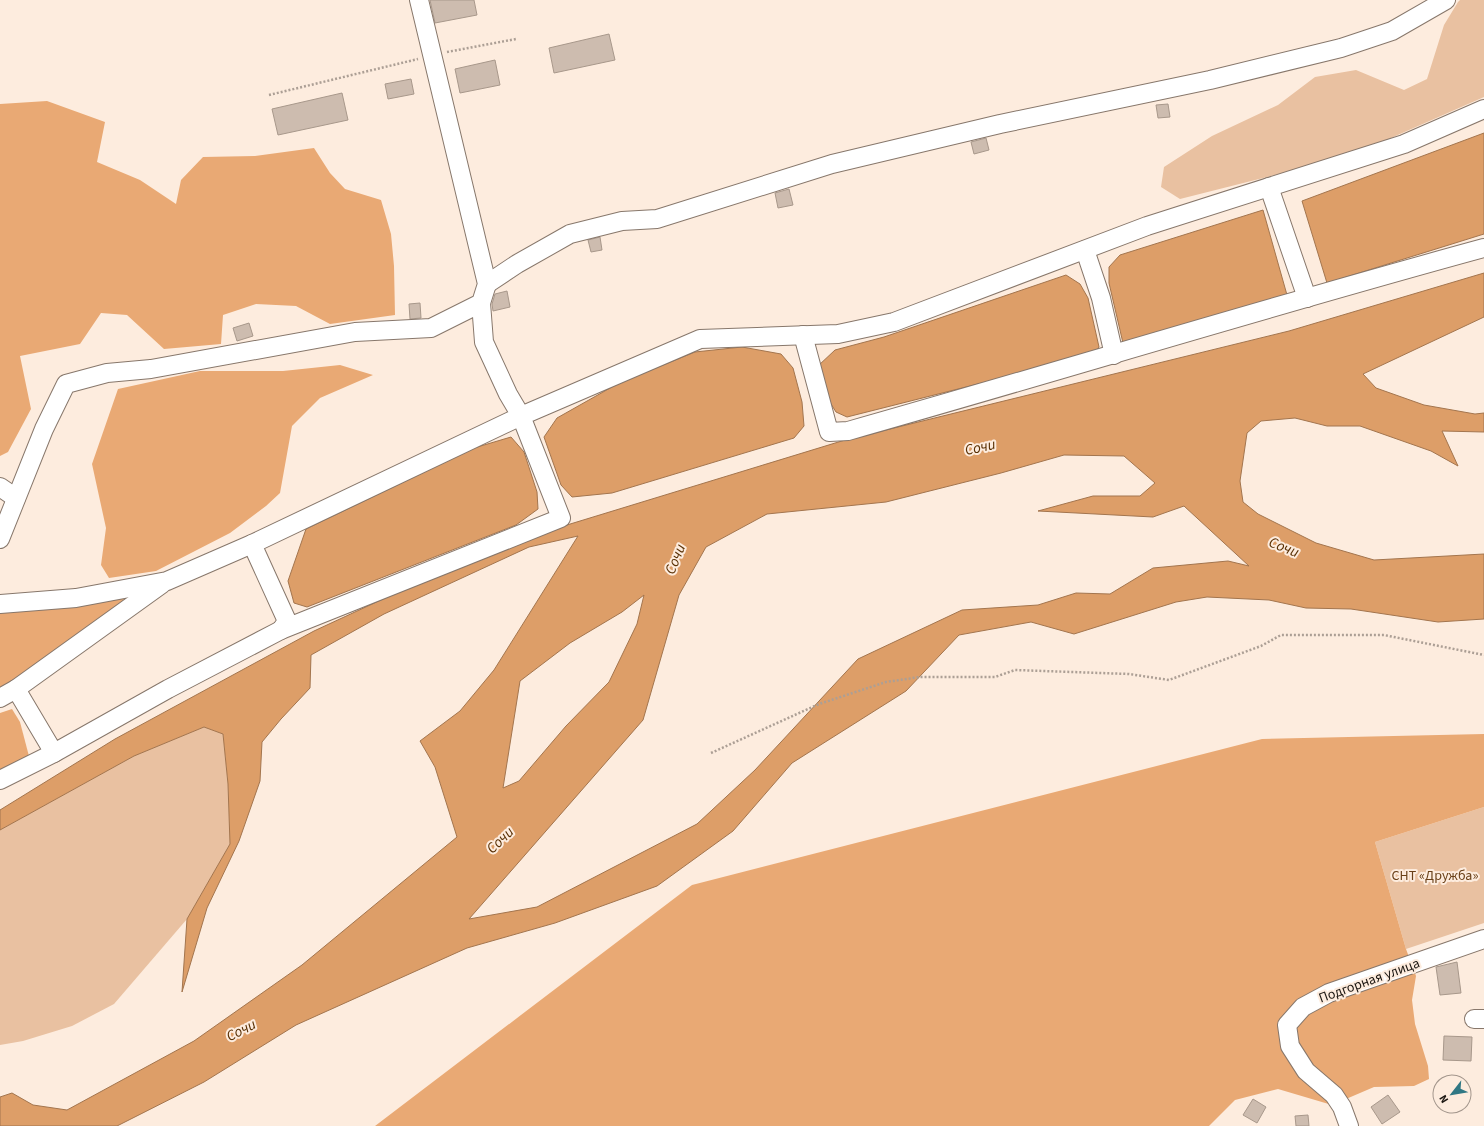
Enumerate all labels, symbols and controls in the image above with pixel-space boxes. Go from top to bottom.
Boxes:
water label: Сочи [963,434,998,461]
water label: Сочи [1266,532,1302,563]
water label: Сочи [660,541,691,577]
water label: Сочи [482,822,519,859]
park label: СНТ «Дружба» [1392,866,1478,886]
street label: Подгорная улица [1316,953,1423,1009]
water label: Сочи [223,1014,260,1047]
north arrow [1432,1074,1472,1114]
text: N [1436,1092,1452,1106]

